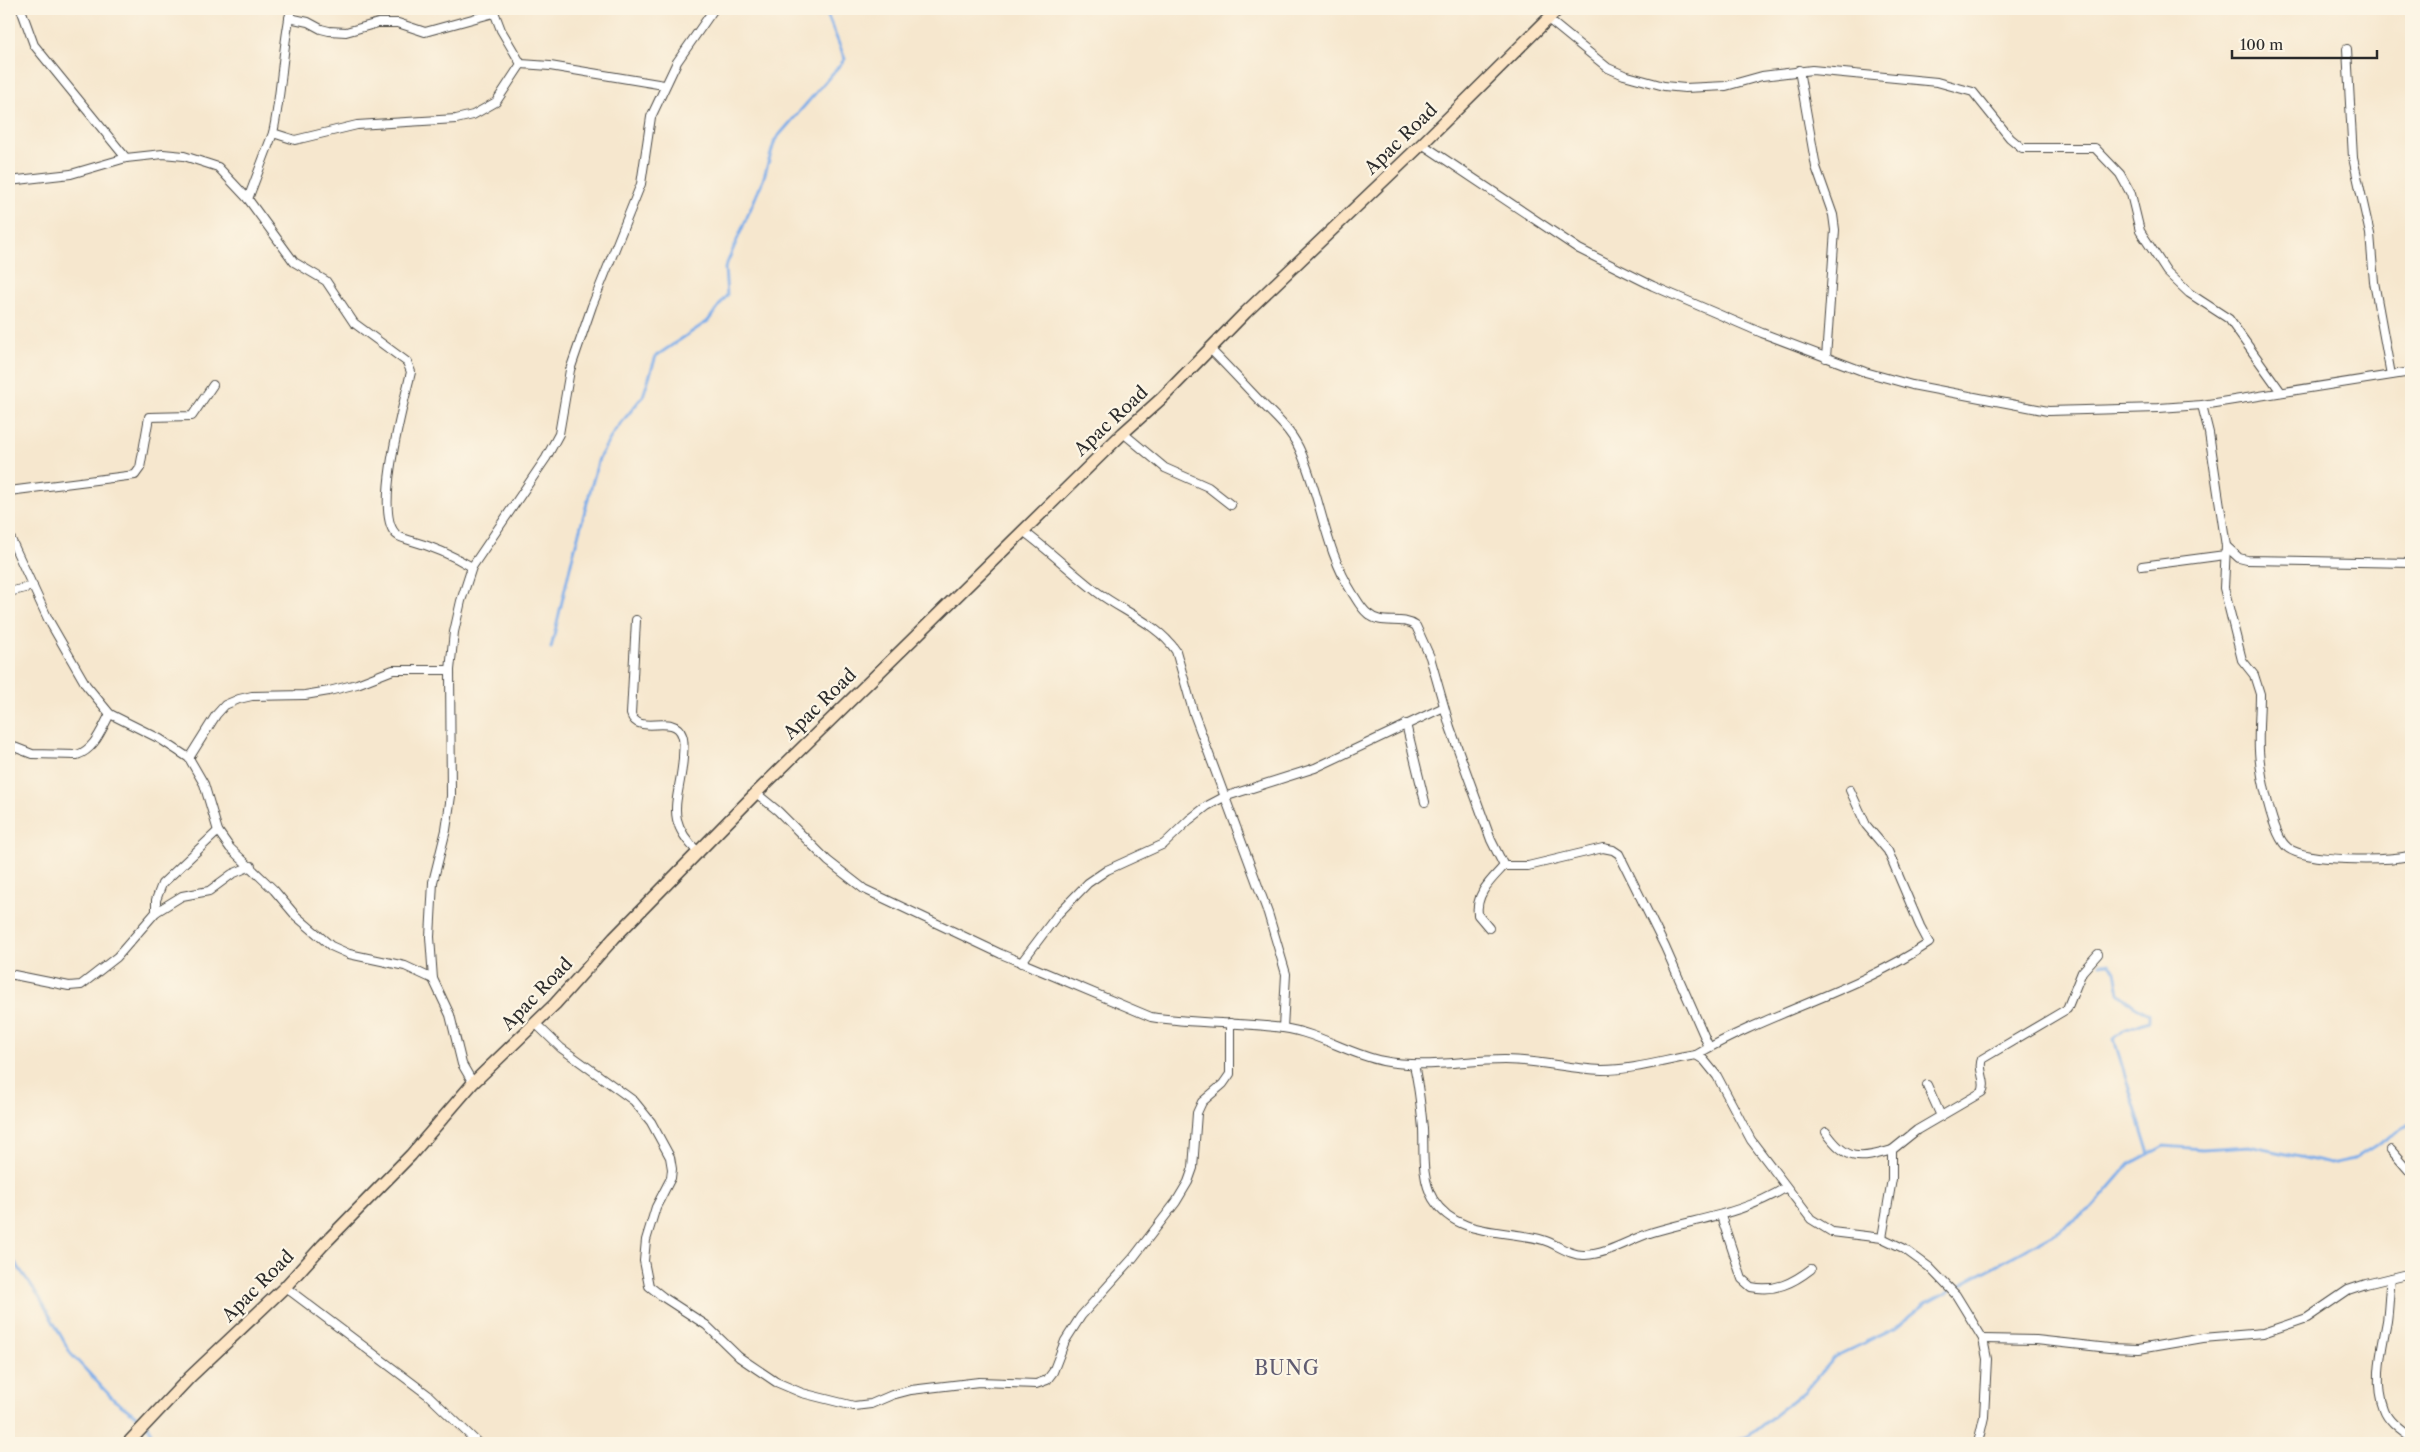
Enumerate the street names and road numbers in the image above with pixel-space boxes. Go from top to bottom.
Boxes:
street label: Apac Road [1359,99,1442,180]
street label: Apac Road [1069,381,1152,461]
street label: Apac Road [778,664,861,745]
street label: Apac Road [496,953,577,1036]
street label: Apac Road [217,1245,299,1327]

